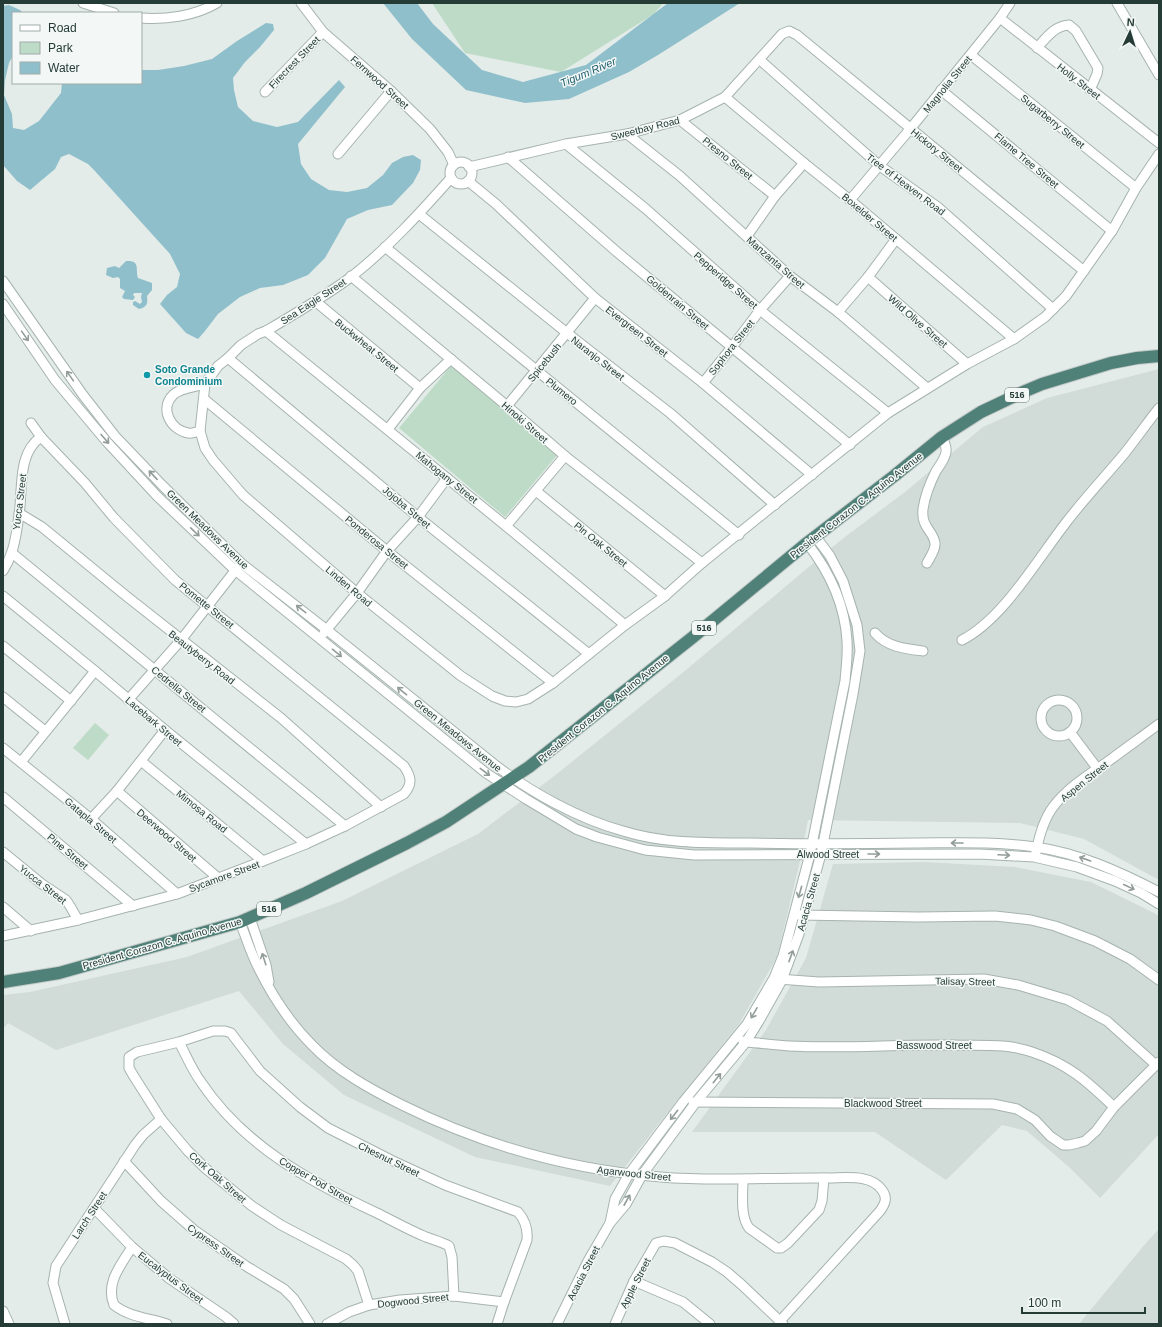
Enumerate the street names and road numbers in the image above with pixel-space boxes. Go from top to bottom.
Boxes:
street label: Firecrest Street [267,34,322,91]
street label: Magnolia Street [921,53,974,115]
street label: Fernwood Street [349,54,411,111]
street label: Holly Street [1055,61,1103,102]
street label: Sugarberry Street [1019,92,1087,151]
street label: Sweetbay Road [610,115,681,142]
street label: Hickory Street [909,126,965,175]
street label: Flame Tree Street [992,130,1061,190]
street label: Presno Street [700,135,755,182]
street label: Tree of Heaven Road [864,151,947,217]
street label: Boxelder Street [840,191,900,244]
street label: Manzanta Street [744,234,807,291]
street label: Pepperidge Street [692,250,760,311]
street label: Goldenrain Street [644,273,711,332]
street label: Sea Eagle Street [279,276,348,327]
street label: Wild Olive Street [886,293,950,350]
street label: Evergreen Street [604,304,670,359]
street label: Buckwheat Street [333,316,401,374]
street label: Sophora Street [706,317,757,377]
street label: Naranjo Street [569,334,627,383]
street label: Spicebush [525,341,563,384]
street label: Plumero [544,375,580,408]
road number: 516 [1005,388,1029,402]
street label: Hinoki Street [499,399,550,445]
street label: Mahogany Street [414,449,480,506]
street label: President Corazon C. Aquino Avenue [788,450,925,561]
street label: Yucca Street [11,473,28,531]
street label: Jojoba Street [381,484,433,531]
street label: Green Meadows Avenue [165,487,251,572]
street label: Ponderosa Street [343,514,411,571]
street label: Pin Oak Street [572,520,630,569]
street label: Linden Road [323,564,374,609]
street label: Pomette Street [177,580,236,631]
road number: 516 [692,621,716,635]
street label: Beautyberry Road [167,628,237,687]
street label: President Corazon C. Aquino Avenue [536,652,671,765]
street label: Cedrella Street [149,664,208,715]
street label: Lacebark Street [123,694,184,748]
street label: Green Meadows Avenue [412,697,504,774]
street label: Aspen Street [1058,759,1110,804]
street label: Mimosa Road [174,788,229,835]
street label: Gatapla Street [62,795,119,845]
street label: Deerwood Street [135,807,199,864]
street label: Pine Street [45,831,90,872]
street label: Alwood Street [797,849,859,860]
street label: Sycamore Street [187,858,261,894]
street label: Yucca Street [17,863,69,906]
street label: Acacia Street [795,872,822,932]
road number: 516 [257,902,281,916]
street label: President Corazon C. Aquino Avenue [81,915,243,971]
street label: Talisay Street [935,975,995,988]
street label: Basswood Street [896,1040,972,1051]
street label: Blackwood Street [844,1098,922,1109]
street label: Chesnut Street [356,1140,421,1179]
street label: Cork Oak Street [187,1150,248,1205]
street label: Copper Pod Street [277,1155,355,1206]
street label: Agarwood Street [596,1164,672,1183]
street label: Larch Street [70,1189,109,1241]
street label: Cypress Street [185,1222,246,1269]
street label: Acacia Street [565,1244,602,1302]
street label: Eucalyptus Street [136,1249,205,1306]
street label: Apple Street [618,1256,653,1310]
street label: Dogwood Street [377,1291,450,1310]

